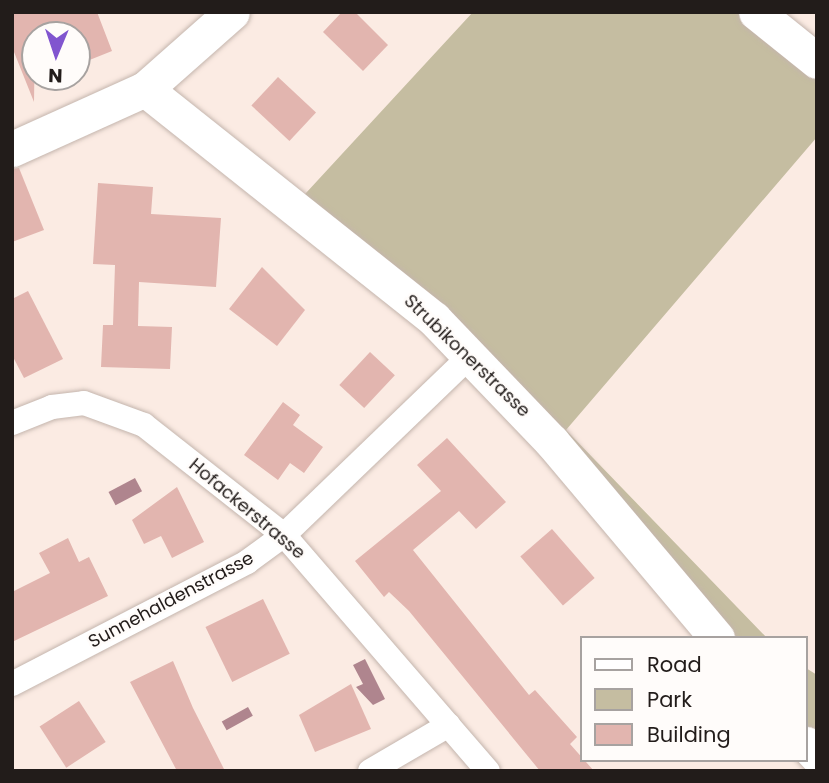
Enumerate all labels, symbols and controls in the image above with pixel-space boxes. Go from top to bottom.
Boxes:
north arrow [21,21,91,91]
text: N [48,62,63,89]
street label: Strubikonerstrasse [399,290,535,422]
street label: Hofackerstrasse [185,454,309,564]
street label: Sunnehaldenstrasse [85,547,257,653]
legend [580,636,808,762]
text: Road [647,650,702,679]
text: Park [647,685,692,714]
text: Building [647,720,731,749]

